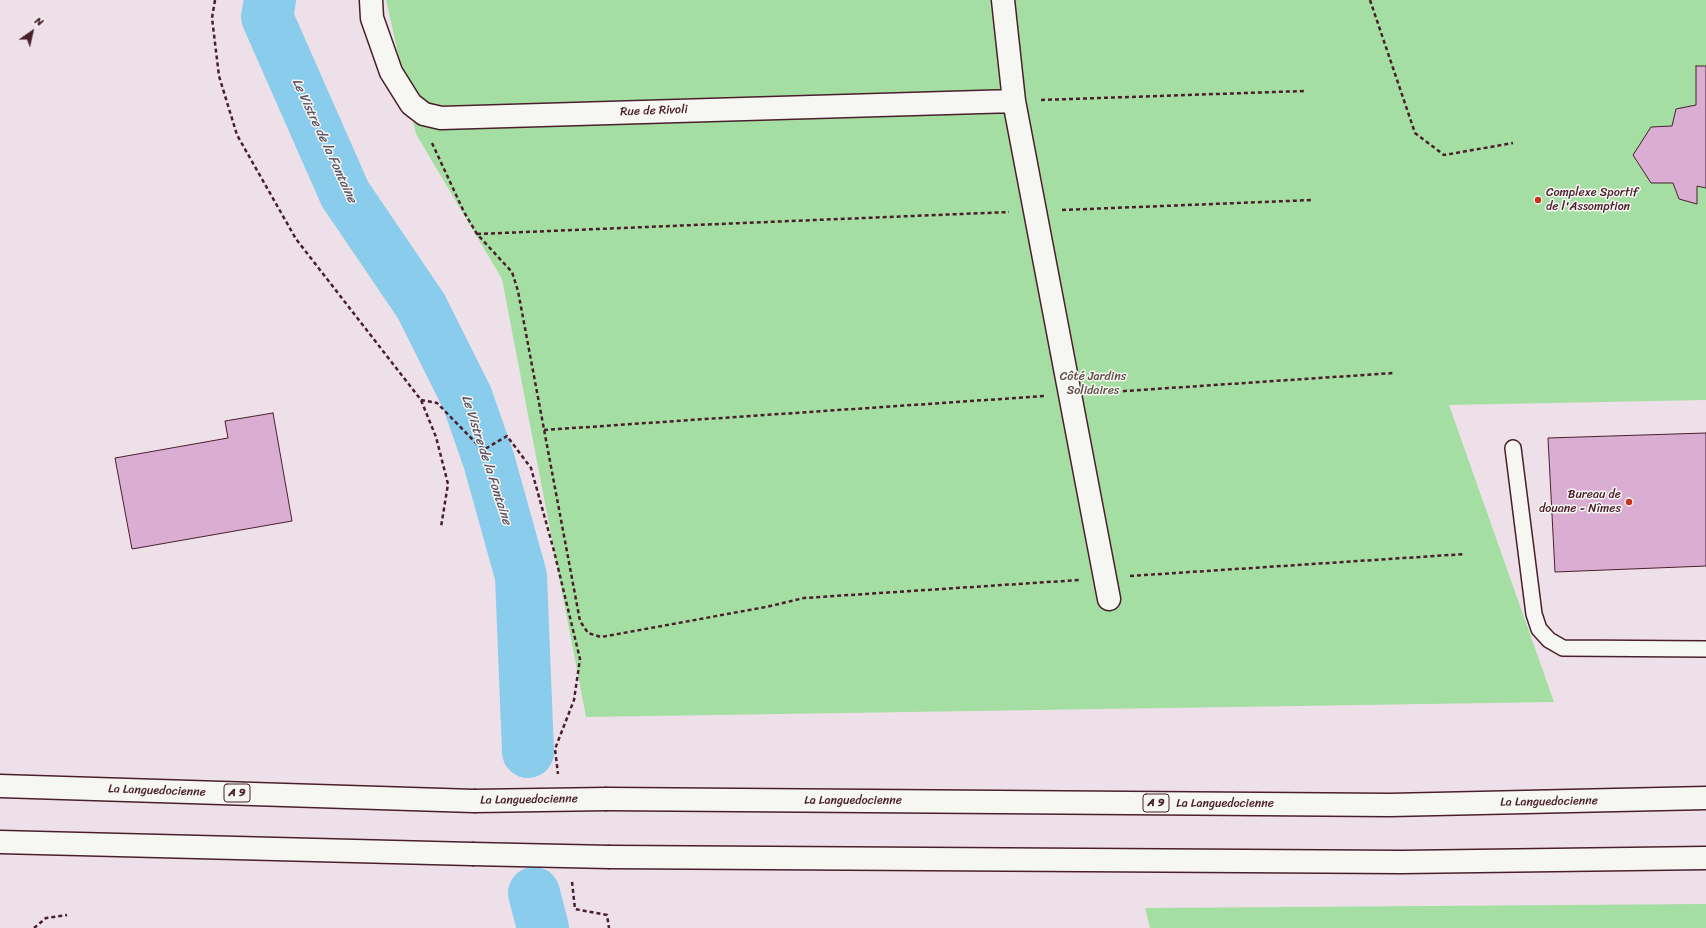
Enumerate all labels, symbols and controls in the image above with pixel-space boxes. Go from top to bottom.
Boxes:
north arrow [12,12,52,52]
text: N [31,12,47,32]
water label: Le Vistre de la Fontaine [288,76,360,206]
street label: Rue de Rivoli [620,103,688,119]
place label: Complexe Sportif de l'Assomption [1546,186,1638,214]
marker: Complexe Sportif de l'Assomption [1533,195,1543,205]
park label: Côté Jardins Solidaires [1060,370,1126,398]
water label: Le Vistre de la Fontaine [458,393,514,527]
place label: Bureau de douane - Nîmes [1539,488,1621,516]
marker: Bureau de douane - Nîmes [1624,497,1634,507]
street label: La Languedocienne [108,782,206,800]
road number: A 9 [224,784,250,802]
street label: La Languedocienne [480,792,578,808]
street label: La Languedocienne [804,794,902,808]
road number: A 9 [1143,794,1169,812]
street label: La Languedocienne [1500,794,1598,810]
street label: La Languedocienne [1176,797,1274,811]

